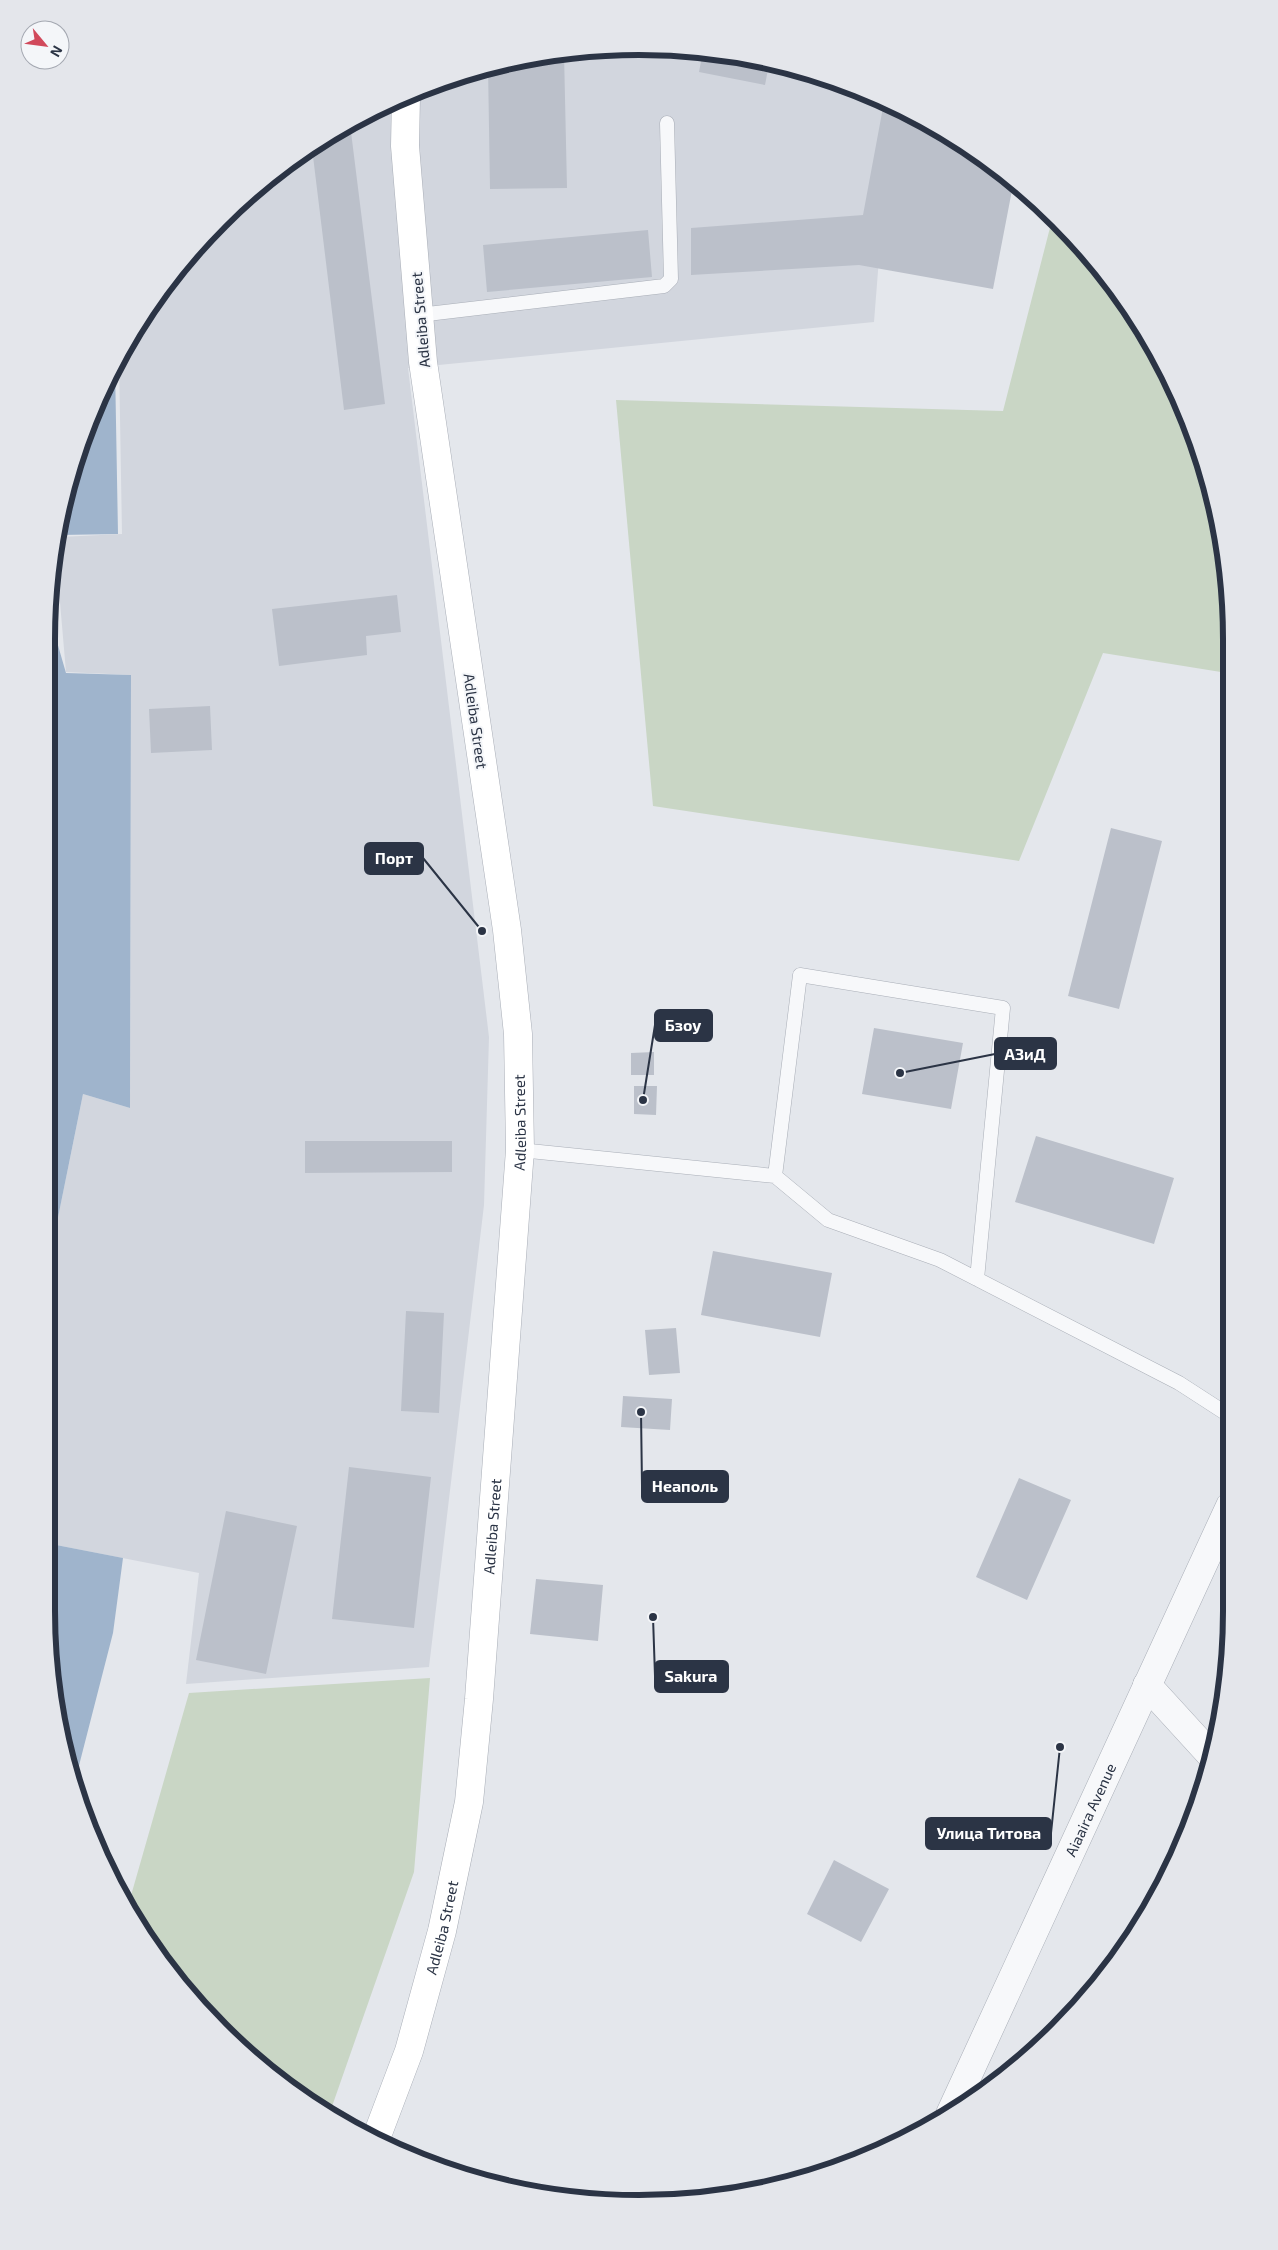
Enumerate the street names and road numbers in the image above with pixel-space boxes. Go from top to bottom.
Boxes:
street label: Adleiba Street [407,271,433,369]
street label: Adleiba Street [460,672,492,770]
street label: Adleiba Street [509,1074,529,1171]
street label: Adleiba Street [479,1478,504,1575]
street label: Aiaaira Avenue [1061,1760,1119,1859]
street label: Adleiba Street [421,1879,461,1977]

